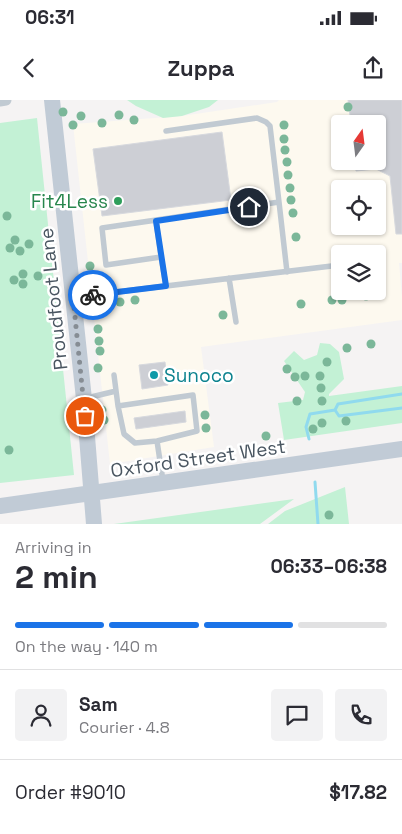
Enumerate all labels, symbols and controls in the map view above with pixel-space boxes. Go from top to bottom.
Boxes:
text: 06:31 [25,5,75,30]
icon: back [15,54,43,82]
text: Zuppa [168,54,234,82]
icon: share [359,54,387,82]
north arrow [331,115,386,170]
map controls [331,115,386,300]
button: locate [331,180,386,235]
pin [228,186,270,228]
place label: Fit4Less [31,189,108,214]
icon: home [235,193,263,221]
marker: Fit4Less [112,195,124,207]
street label: Proudfoot Lane [34,227,73,371]
button: layers [331,245,386,300]
courier [68,270,118,320]
icon: bike [79,281,107,309]
place label: Sunoco [164,363,234,388]
marker: Sunoco [148,369,160,381]
pin [64,395,106,437]
icon: bag [71,402,99,430]
street label: Oxford Street West [109,434,287,483]
text: Arriving in [15,537,92,558]
text: 06:33–06:38 [270,554,387,579]
text: 2 min [15,557,98,597]
text: On the way · 140 m [15,636,158,657]
button: person [15,689,67,741]
button: chat [271,689,323,741]
button: phone [335,689,387,741]
text: Sam [79,692,118,717]
text: Courier · 4.8 [79,717,170,738]
text: Order #9010 [15,780,126,805]
text: $17.82 [329,780,387,805]

